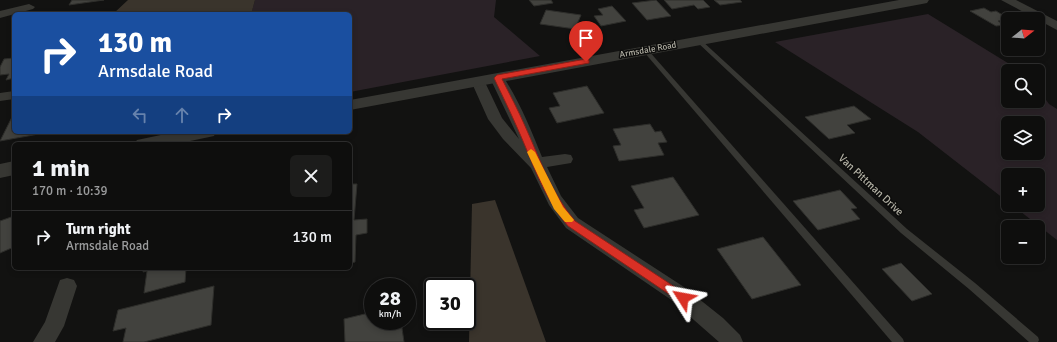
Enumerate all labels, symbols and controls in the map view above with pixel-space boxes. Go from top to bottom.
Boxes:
north arrow [1001,12,1045,56]
map controls [1001,12,1045,264]
pin [569,21,603,62]
text: 130 m [98,26,172,60]
icon: arrive [575,27,597,49]
icon: right [32,28,84,80]
street label: Armsdale Road [619,40,678,60]
text: Armsdale Road [98,60,213,82]
button: search [1001,64,1045,108]
icon: left [129,104,151,126]
icon: ahead [171,104,193,126]
icon: right [213,104,235,126]
button: layers [1001,116,1045,160]
street label: Van Pittman Drive [836,152,906,218]
text: 1 min [32,153,90,183]
button: close [290,155,332,197]
button: + [1001,168,1045,212]
text: 170 m · 10:39 [32,183,108,199]
text: Turn right [66,220,131,238]
button: − [1001,220,1045,264]
icon: right [32,226,54,248]
text: 130 m [292,228,332,246]
text: Armsdale Road [66,238,149,254]
position arrow [662,277,704,319]
speed limit sign: 30 [424,278,476,330]
text: 28 [379,286,401,311]
text: km/h [379,308,401,320]

